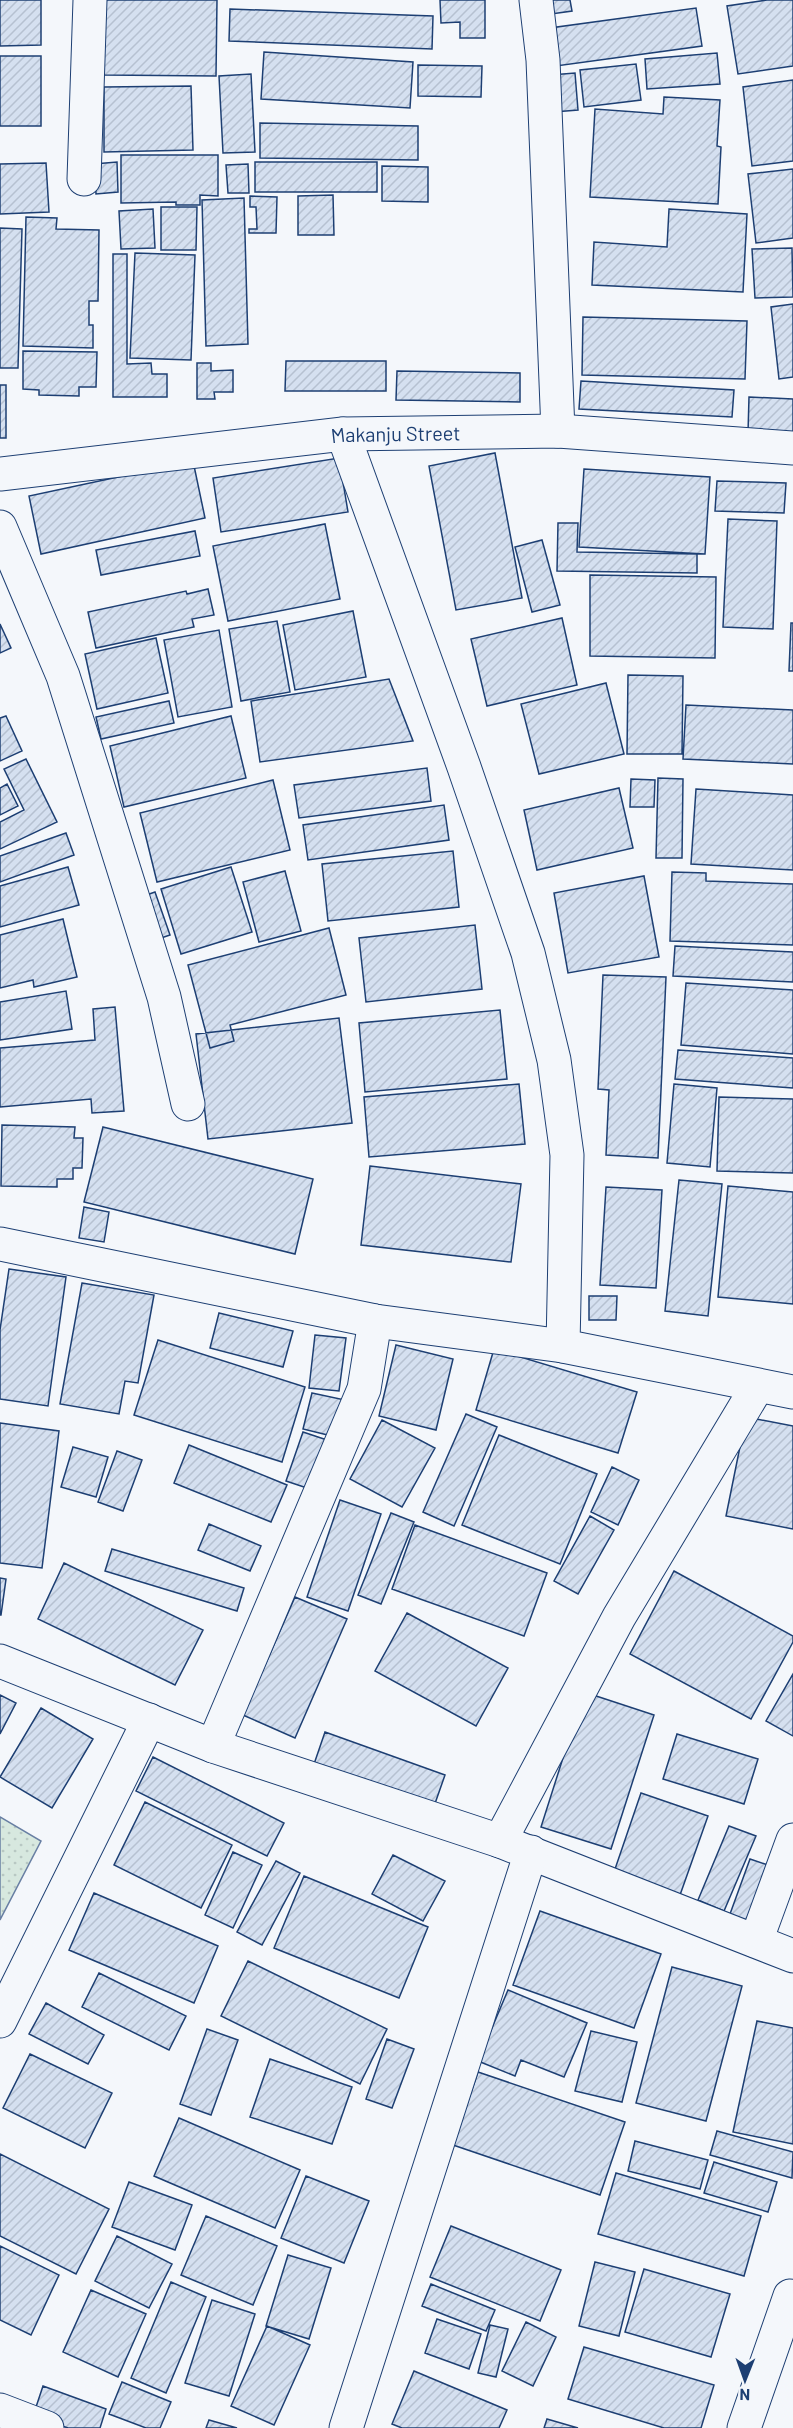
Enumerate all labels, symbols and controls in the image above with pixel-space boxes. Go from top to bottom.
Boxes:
street label: Makanju Street [330,420,461,447]
north arrow [715,2350,775,2410]
text: N [739,2386,750,2405]

